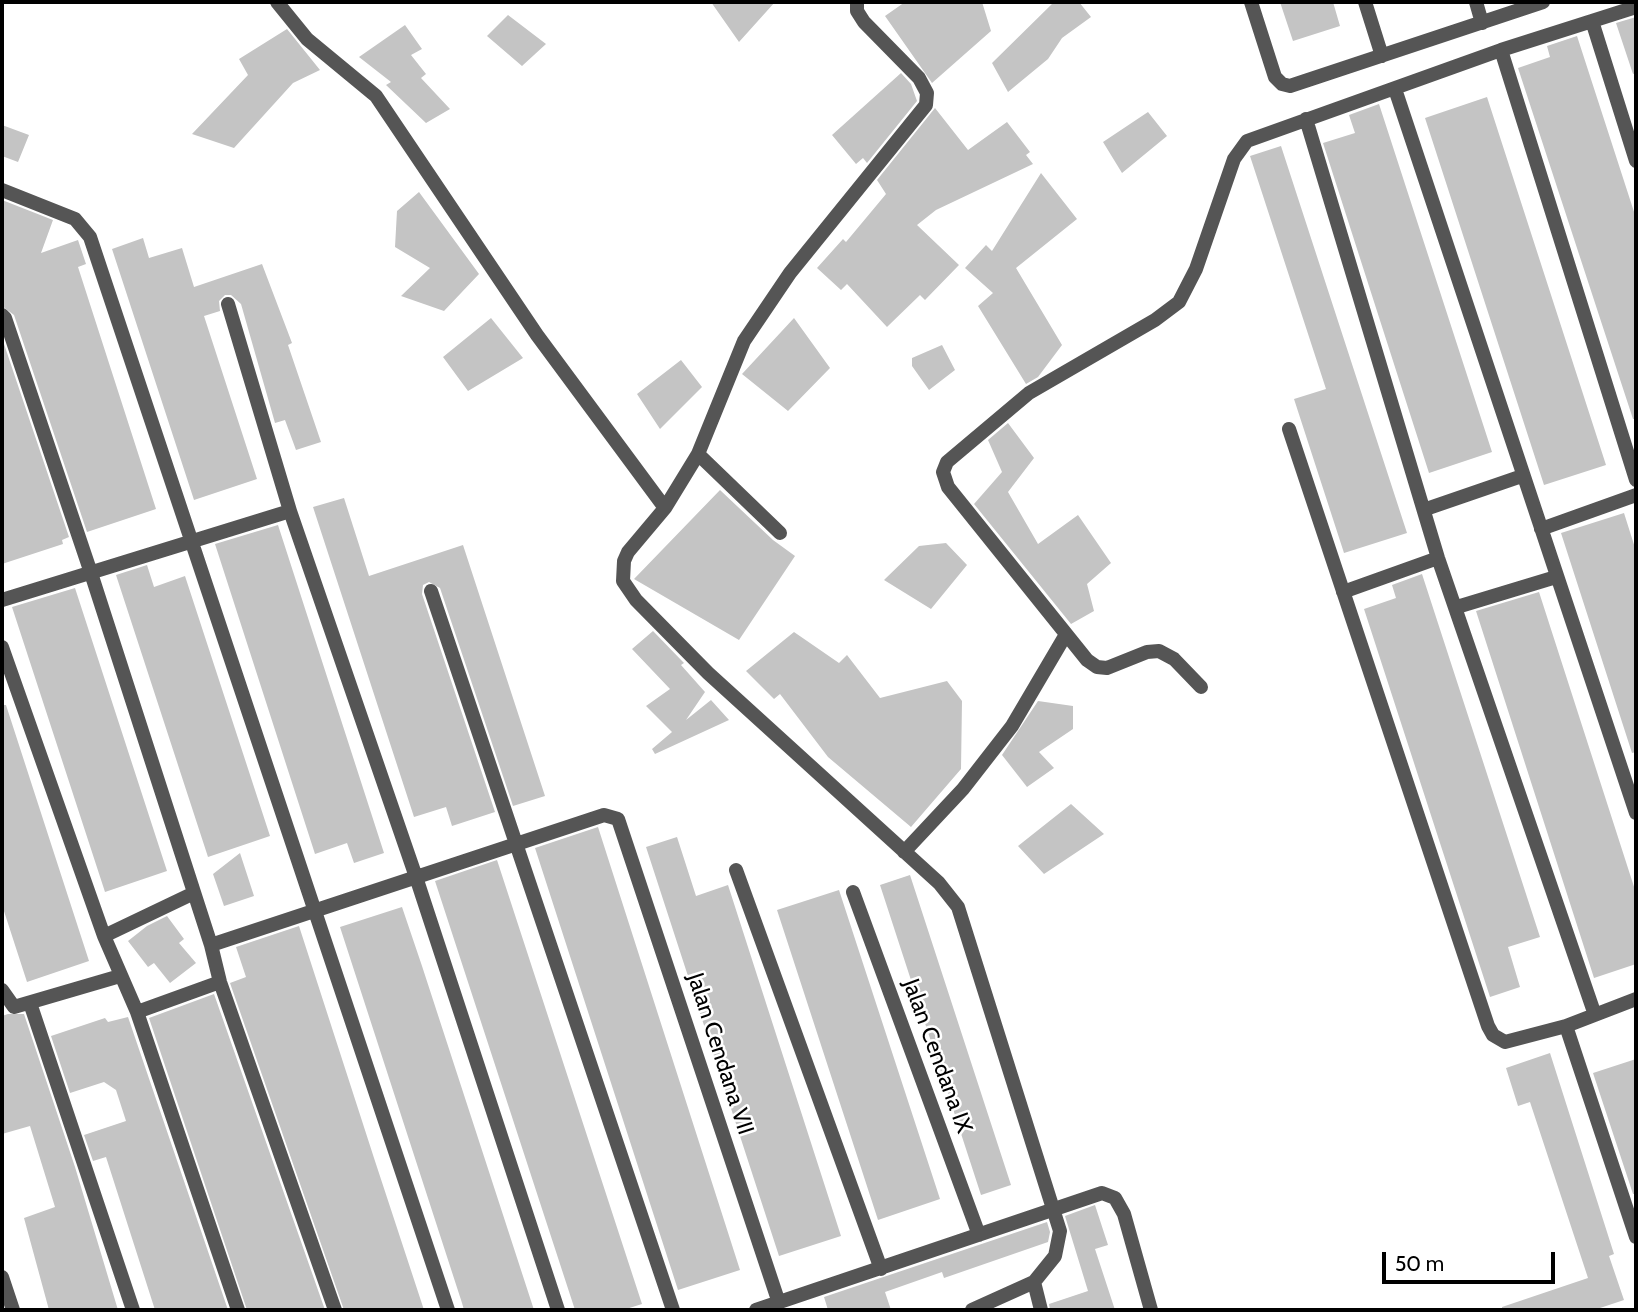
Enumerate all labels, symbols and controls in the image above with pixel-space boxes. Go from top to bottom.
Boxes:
street label: Jalan Cendana VII [681,970,759,1138]
street label: Jalan Cendana IX [896,975,978,1137]
scale bar [1386,1238,1559,1282]
text: 50 m [1395,1251,1444,1276]

